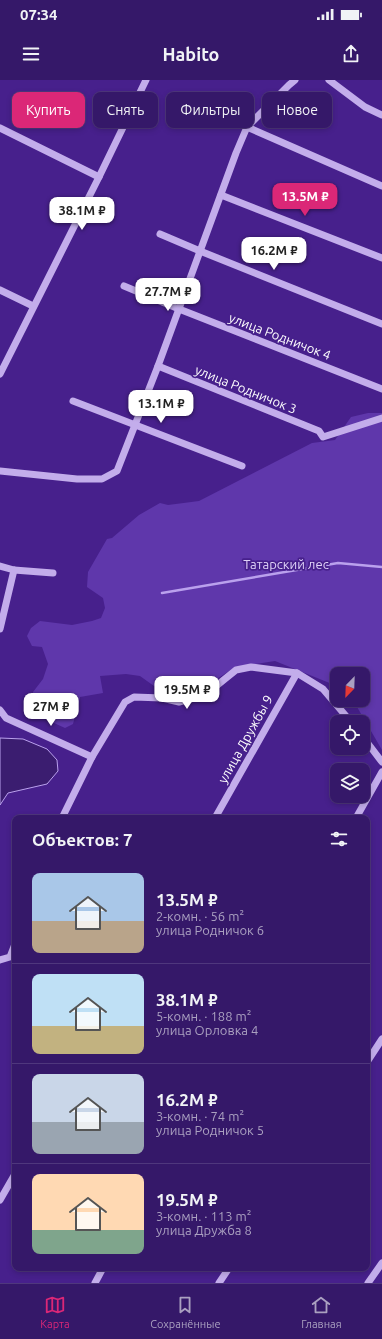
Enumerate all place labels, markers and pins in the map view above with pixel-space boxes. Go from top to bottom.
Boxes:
pin: 13.5M ₽ [268,183,342,217]
pin: 38.1M ₽ [45,197,119,231]
pin: 16.2M ₽ [237,237,311,271]
pin: 27.7M ₽ [131,278,205,312]
pin: 13.1M ₽ [124,390,198,424]
pin: 19.5M ₽ [150,676,224,710]
pin: 27M ₽ [23,693,79,727]

